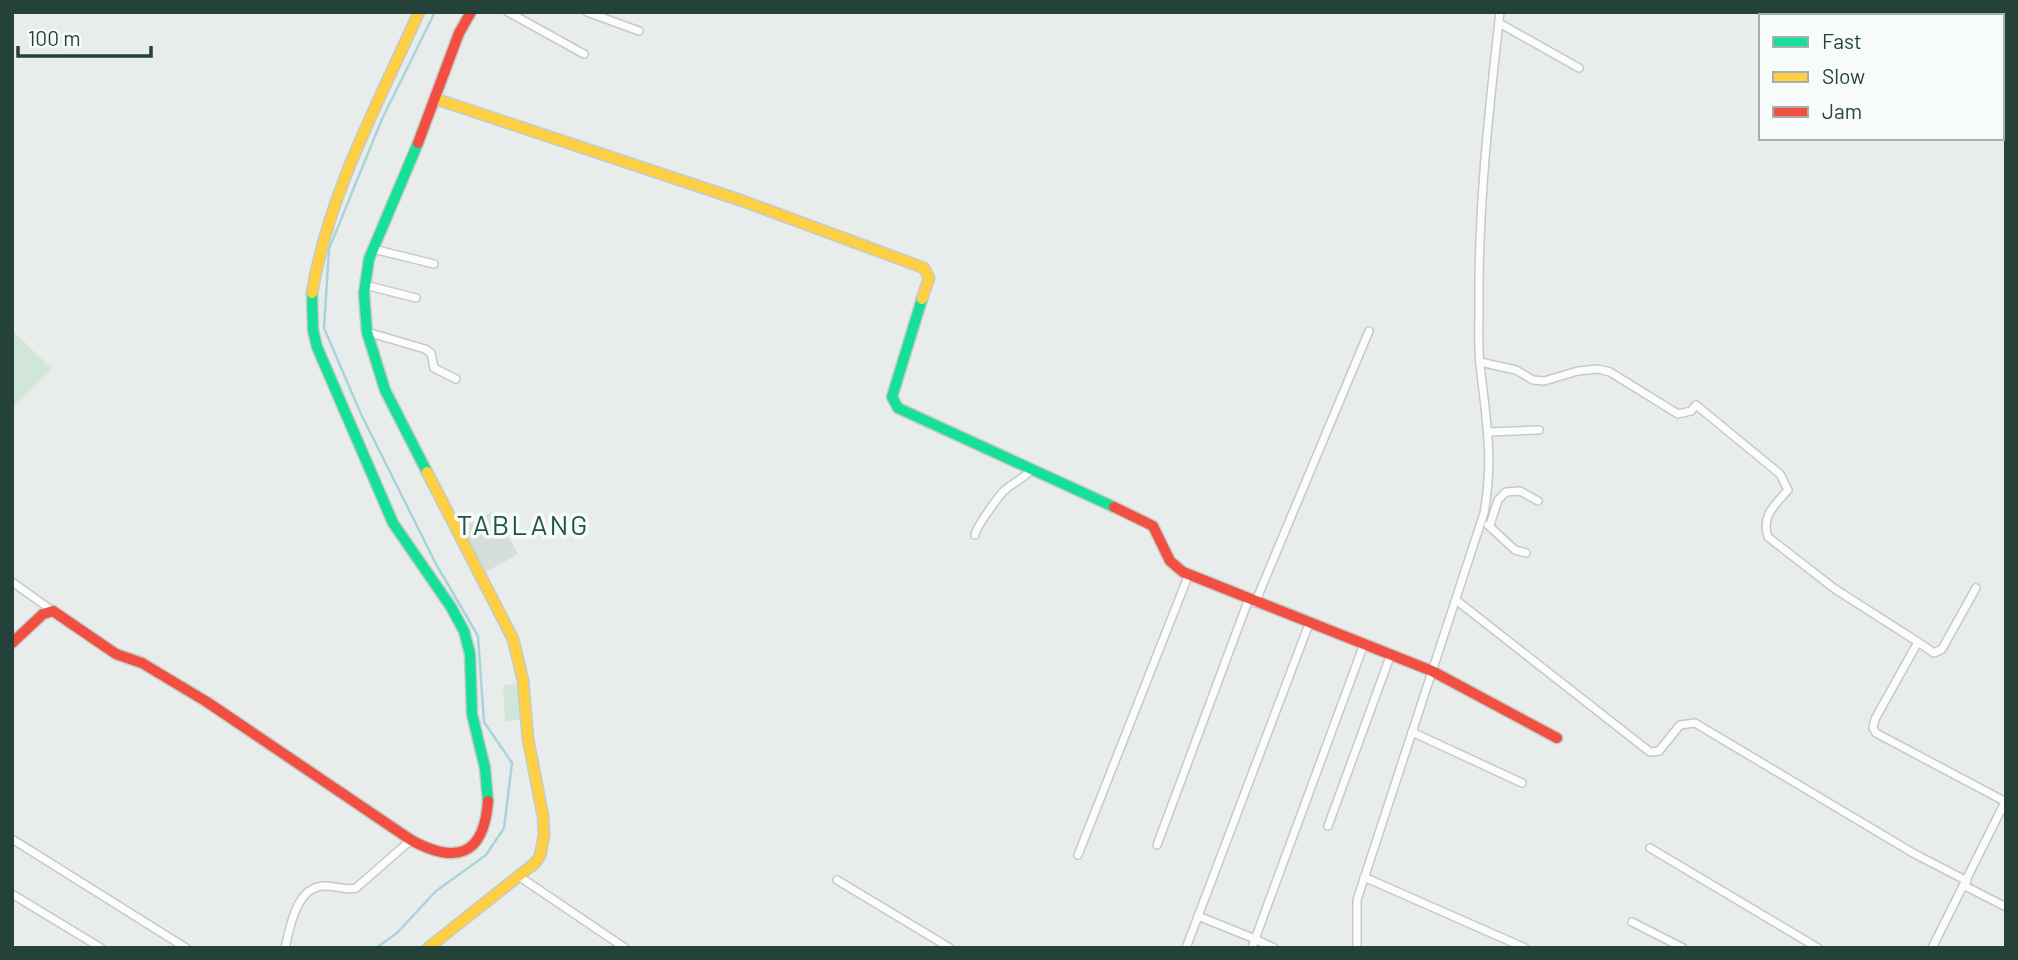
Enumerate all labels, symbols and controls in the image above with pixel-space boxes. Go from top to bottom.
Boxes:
scale bar [18,14,150,58]
legend [1759,14,2004,140]
text: 100 m [28,25,81,50]
text: Fast [1822,28,1862,53]
text: Slow [1822,63,1865,88]
text: Jam [1822,98,1862,123]
district label: TABLANG [456,507,590,541]

